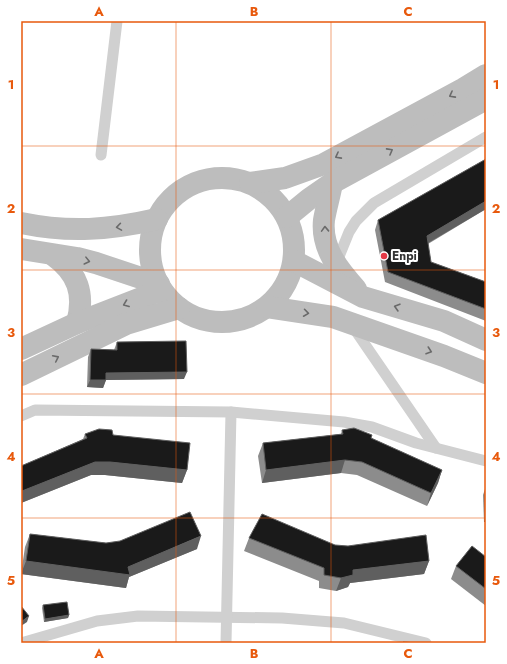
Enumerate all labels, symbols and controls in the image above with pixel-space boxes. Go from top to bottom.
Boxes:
text: A [93,2,104,21]
text: B [250,2,259,21]
text: C [403,2,413,21]
text: 1 [8,75,14,94]
text: 1 [493,75,499,94]
one-way arrow [449,90,456,98]
one-way arrow [386,149,394,156]
one-way arrow [335,152,342,159]
text: 2 [7,199,15,218]
text: 2 [492,199,500,218]
one-way arrow [115,222,122,231]
one-way arrow [320,226,329,232]
place label: Enpi [392,247,417,265]
marker: Enpi [379,251,389,261]
one-way arrow [83,256,90,265]
one-way arrow [122,299,130,307]
one-way arrow [394,303,401,312]
one-way arrow [302,308,309,317]
text: 3 [7,323,15,342]
text: 3 [492,323,500,342]
one-way arrow [426,346,433,354]
one-way arrow [52,355,59,363]
text: 4 [6,447,16,466]
text: 4 [491,447,501,466]
text: 5 [7,571,15,590]
text: 5 [492,571,500,590]
text: A [93,644,104,663]
text: B [250,644,259,663]
text: C [403,644,413,663]

